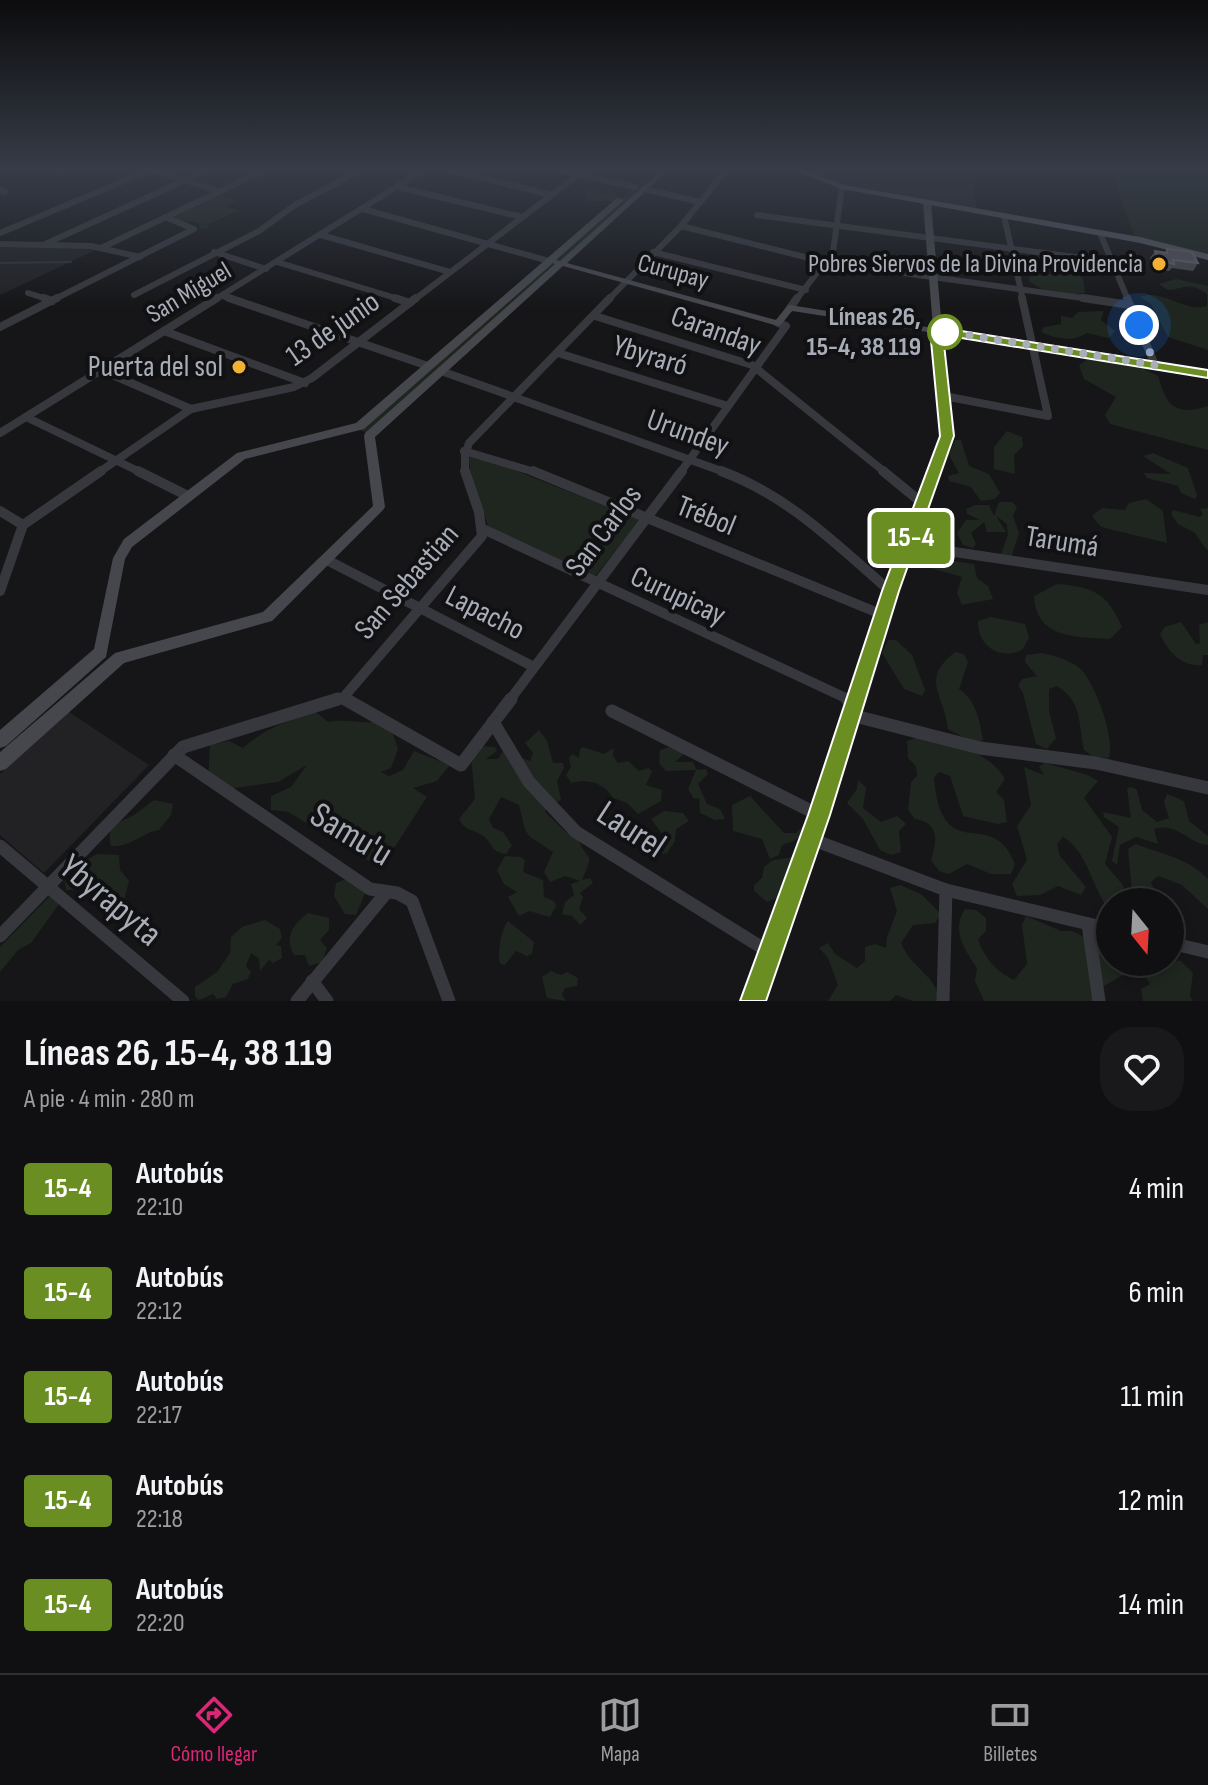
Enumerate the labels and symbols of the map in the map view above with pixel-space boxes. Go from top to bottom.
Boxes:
street label: Curupay [634,248,712,296]
place label: Pobres Siervos de la Divina Providencia [808,249,1143,280]
marker: Pobres Siervos de la Divina Providencia [1150,255,1168,273]
street label: San Miguel [141,256,237,330]
street label: 13 de junio [279,284,387,374]
street label: Caranday [666,298,766,364]
place label: Líneas 26, 15-4, 38 119 [806,302,921,363]
your location [1119,305,1159,345]
marker: Líneas 26, 15-4, 38 119 [928,315,962,349]
street label: Ybyraró [608,328,692,384]
place label: Puerta del sol [88,349,223,385]
marker: Puerta del sol [230,358,248,376]
street label: Urundey [642,402,734,465]
street label: San Carlos [558,478,650,584]
street label: Trébol [671,488,741,544]
line badge: 15-4 [855,512,967,564]
street label: San Sebastian [347,517,467,647]
street label: Tarumá [1023,518,1101,566]
street label: Curupicay [625,558,732,634]
street label: Lapacho [439,578,531,648]
street label: Laurel [589,792,673,868]
street label: Samu'u [302,794,400,876]
street label: Ybyrapyta [50,846,170,956]
north arrow [1096,888,1184,976]

